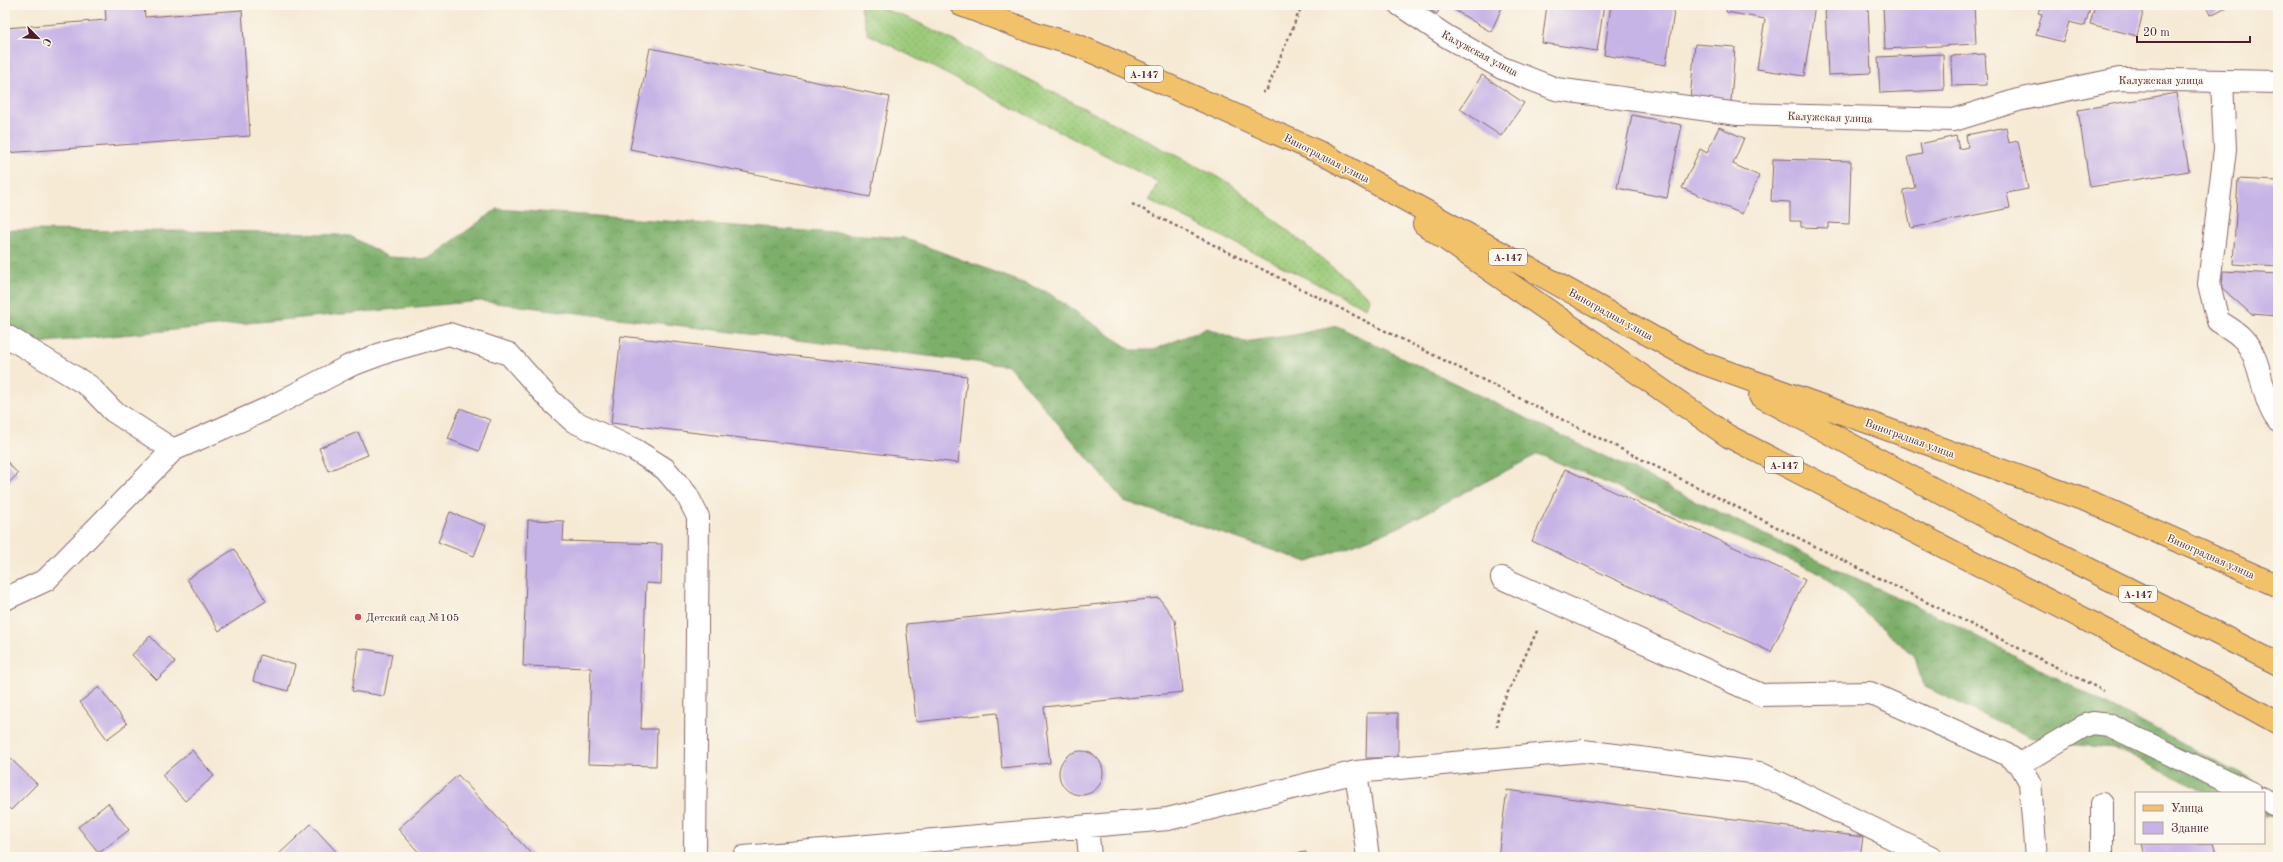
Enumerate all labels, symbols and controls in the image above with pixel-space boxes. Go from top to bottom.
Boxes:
north arrow [18,18,58,58]
scale bar [2137,18,2250,44]
text: 20 m [2143,27,2170,39]
street label: Калужская улица [1439,30,1520,79]
text: С [39,36,52,47]
road number: А-147 [1125,66,1163,82]
street label: Калужская улица [2118,76,2204,87]
street label: Калужская улица [1787,112,1873,125]
street label: Виноградная улица [1282,133,1372,186]
road number: А-147 [1489,249,1527,265]
street label: Виноградная улица [1566,288,1655,343]
street label: Виноградная улица [1863,418,1956,461]
road number: А-147 [1765,457,1803,473]
street label: Виноградная улица [2165,533,2256,582]
road number: А-147 [2119,586,2157,602]
marker: Детский сад №105 [353,612,363,622]
place label: Детский сад №105 [366,613,459,624]
legend [2135,792,2265,844]
text: Улица [2171,803,2204,815]
text: Здание [2171,823,2209,835]

